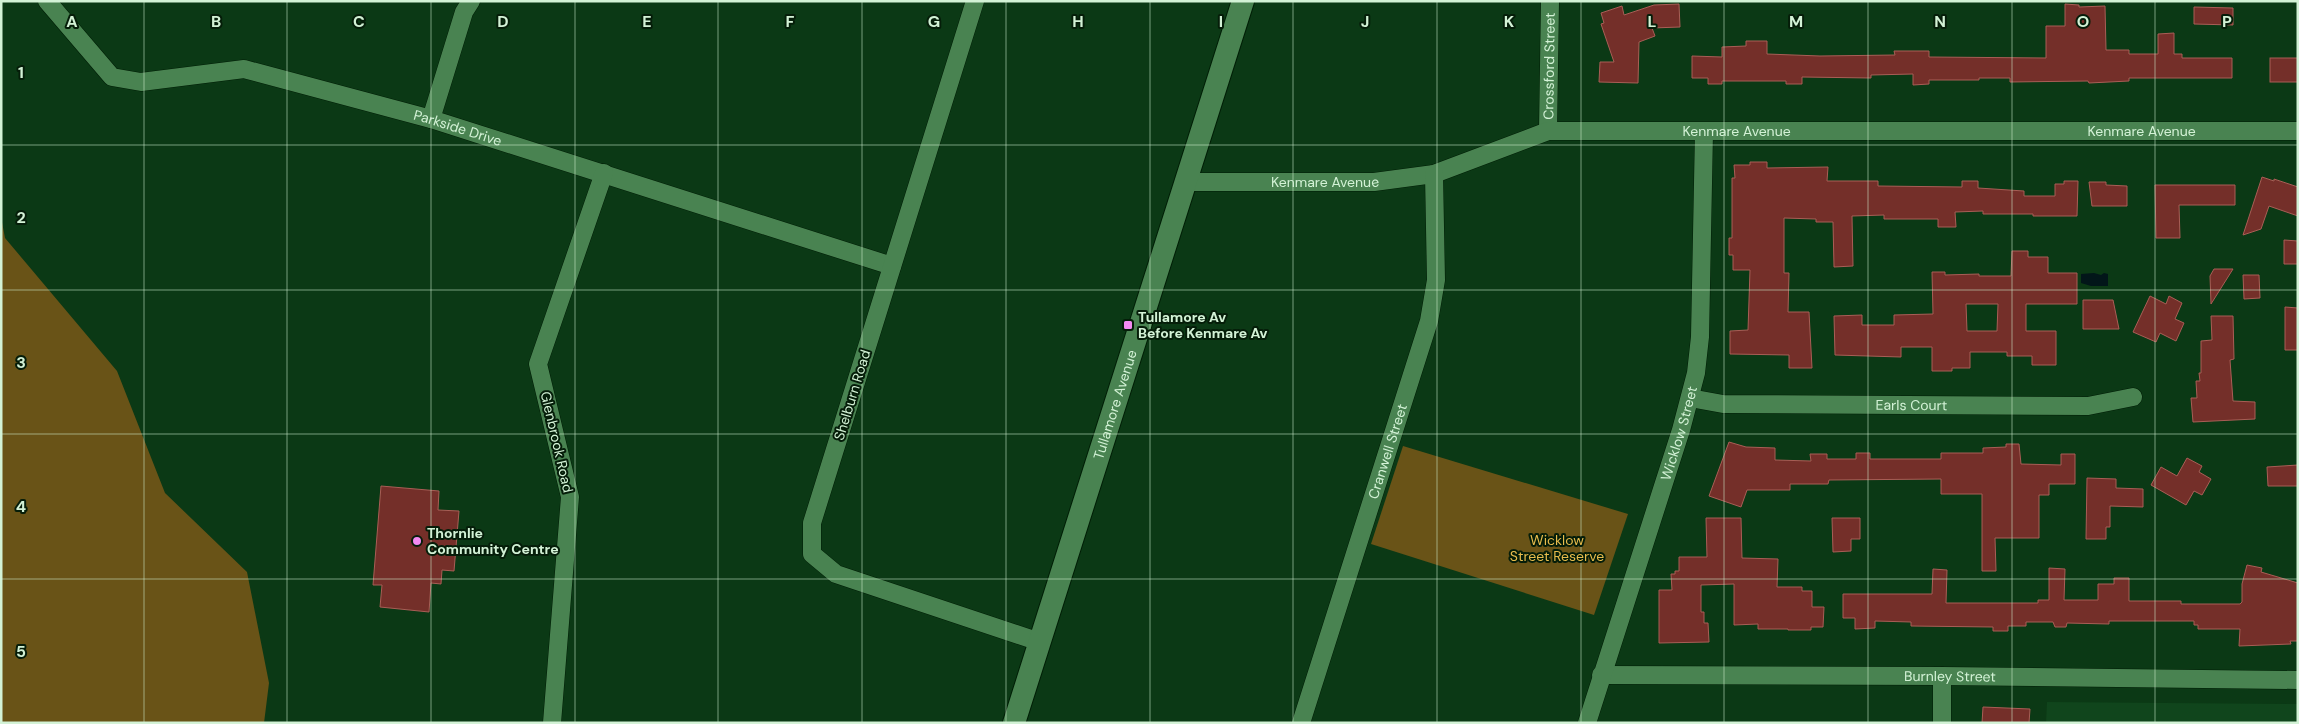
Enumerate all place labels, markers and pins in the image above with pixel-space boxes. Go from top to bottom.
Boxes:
place label: Tullamore Av Before Kenmare Av [1138,308,1268,342]
marker: Tullamore Av Before Kenmare Av [1122,319,1134,331]
place label: Thornlie Community Centre [427,524,559,558]
marker: Thornlie Community Centre [411,535,423,547]

